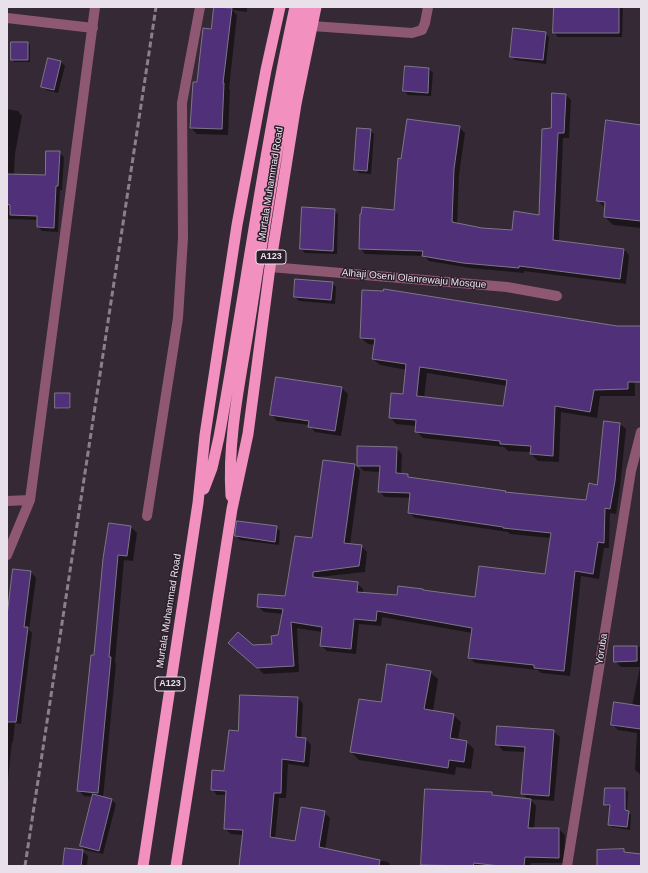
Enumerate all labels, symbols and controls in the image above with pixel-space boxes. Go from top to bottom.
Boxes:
street label: Murtala Muhammad Road [256,126,286,242]
road number: A123 [256,250,286,264]
street label: Alhaji Oseni Olanrewaju Mosque [341,267,487,291]
street label: Murtala Muhammad Road [154,553,184,669]
street label: Yoruba [594,633,610,665]
road number: A123 [155,677,185,691]

